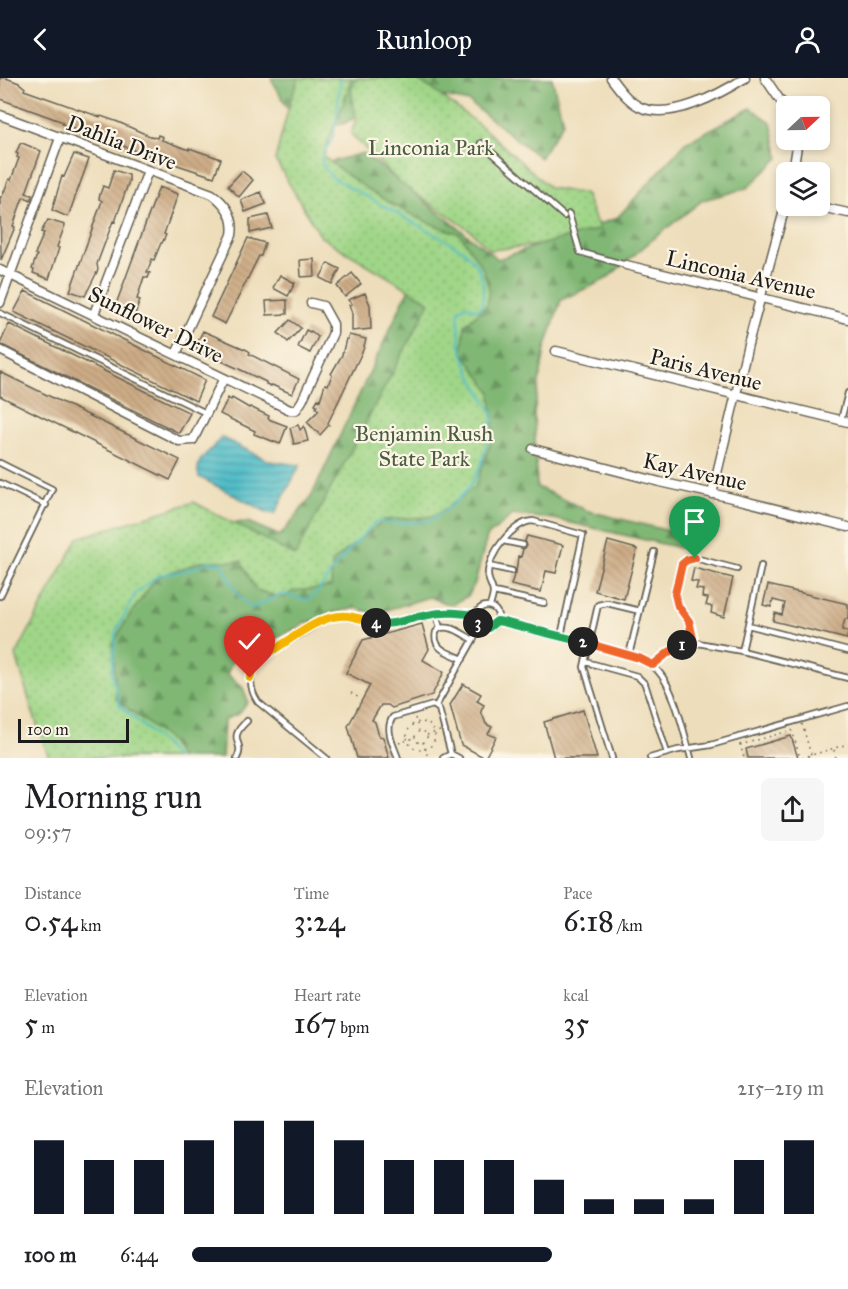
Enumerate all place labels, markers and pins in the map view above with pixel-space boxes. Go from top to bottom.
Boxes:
pin [669,496,720,558]
pin: 4 [361,608,391,638]
pin: 3 [463,608,493,638]
pin [224,616,275,678]
pin: 2 [568,627,598,657]
pin: 1 [667,630,697,660]

